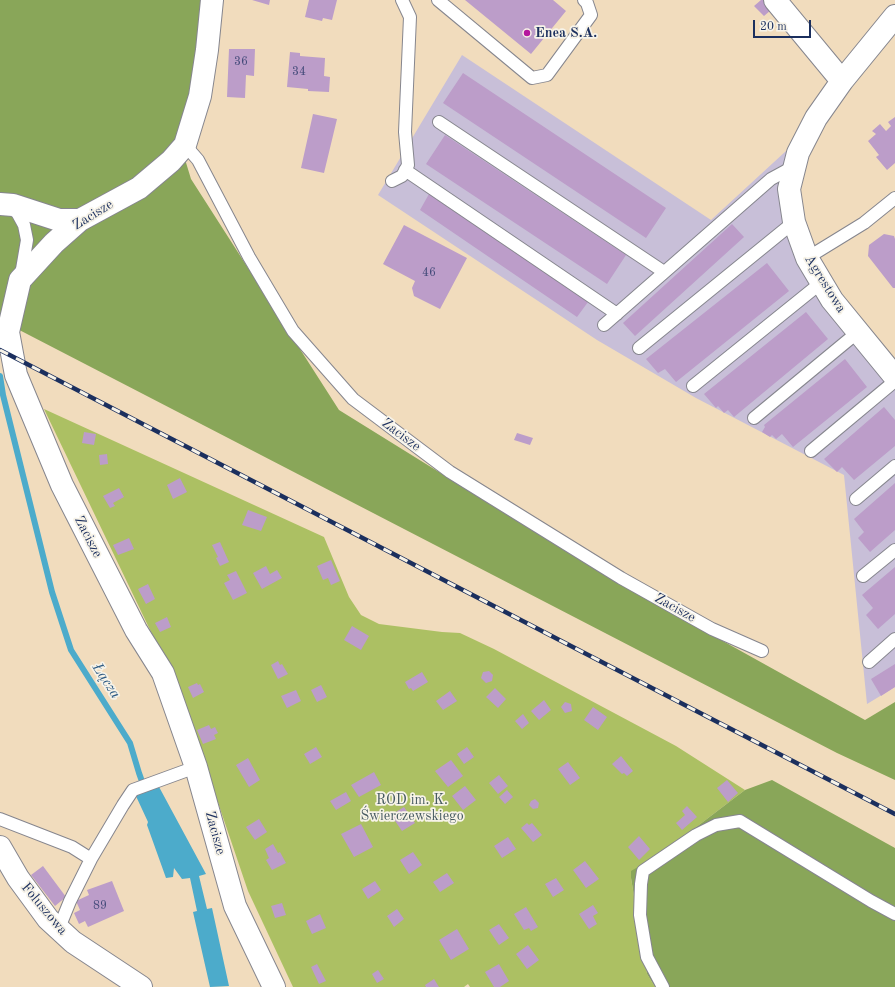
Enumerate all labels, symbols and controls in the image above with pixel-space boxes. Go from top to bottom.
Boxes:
scale bar [755,12,813,38]
text: 20 m [760,21,787,33]
place label: Enea S.A. [535,25,597,41]
marker: Enea S.A. [522,28,532,38]
house number: 36 [234,55,248,69]
house number: 34 [292,65,306,79]
street label: Zacisze [70,196,116,234]
street label: Agrestowa [801,252,849,316]
house number: 46 [422,266,436,280]
street label: Zacisze [378,415,424,455]
street label: Zacisze [70,513,106,561]
street label: Zacisze [651,590,699,626]
water label: Łącza [88,660,124,702]
park label: ROD im. K. Świerczewskiego [360,792,464,824]
street label: Zacisze [201,809,229,857]
street label: Foluszowa [17,879,71,939]
house number: 89 [93,899,107,913]

